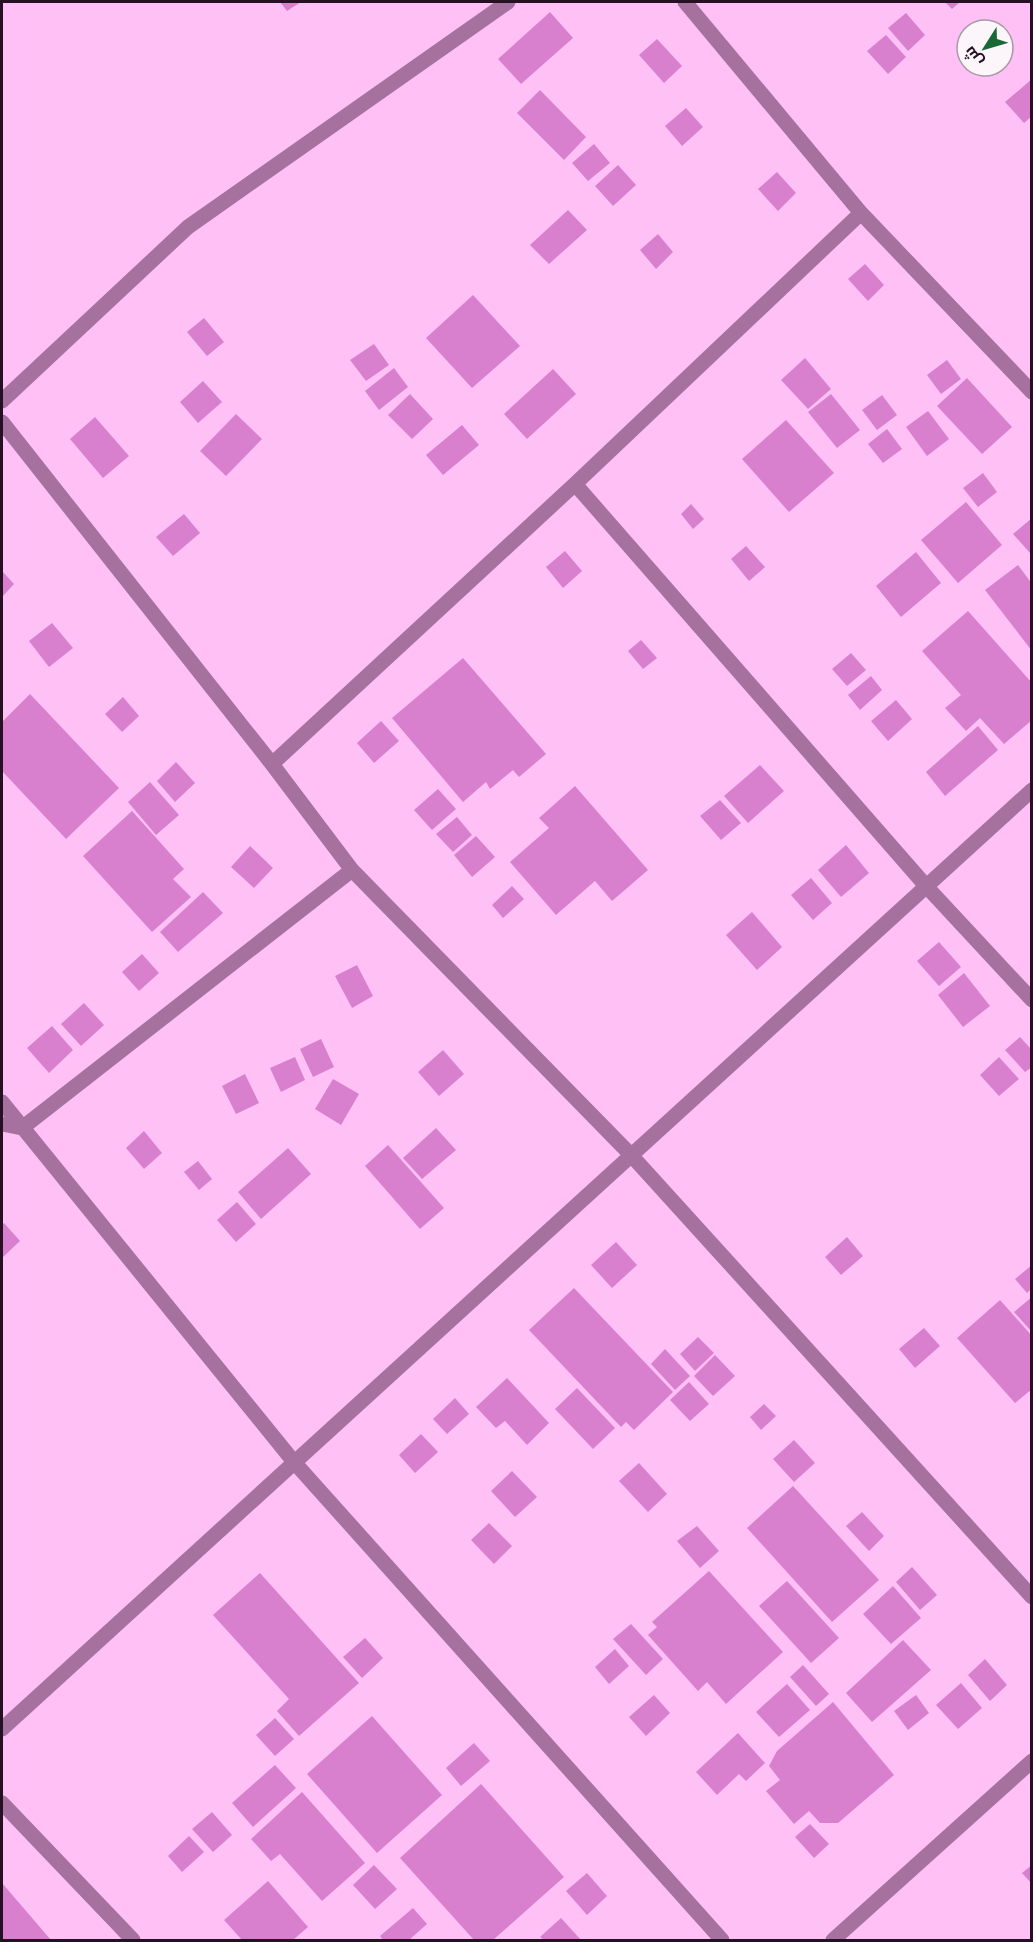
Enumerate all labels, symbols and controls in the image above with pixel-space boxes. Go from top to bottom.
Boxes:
north arrow [955,18,1015,78]
text: ش [960,43,987,71]

